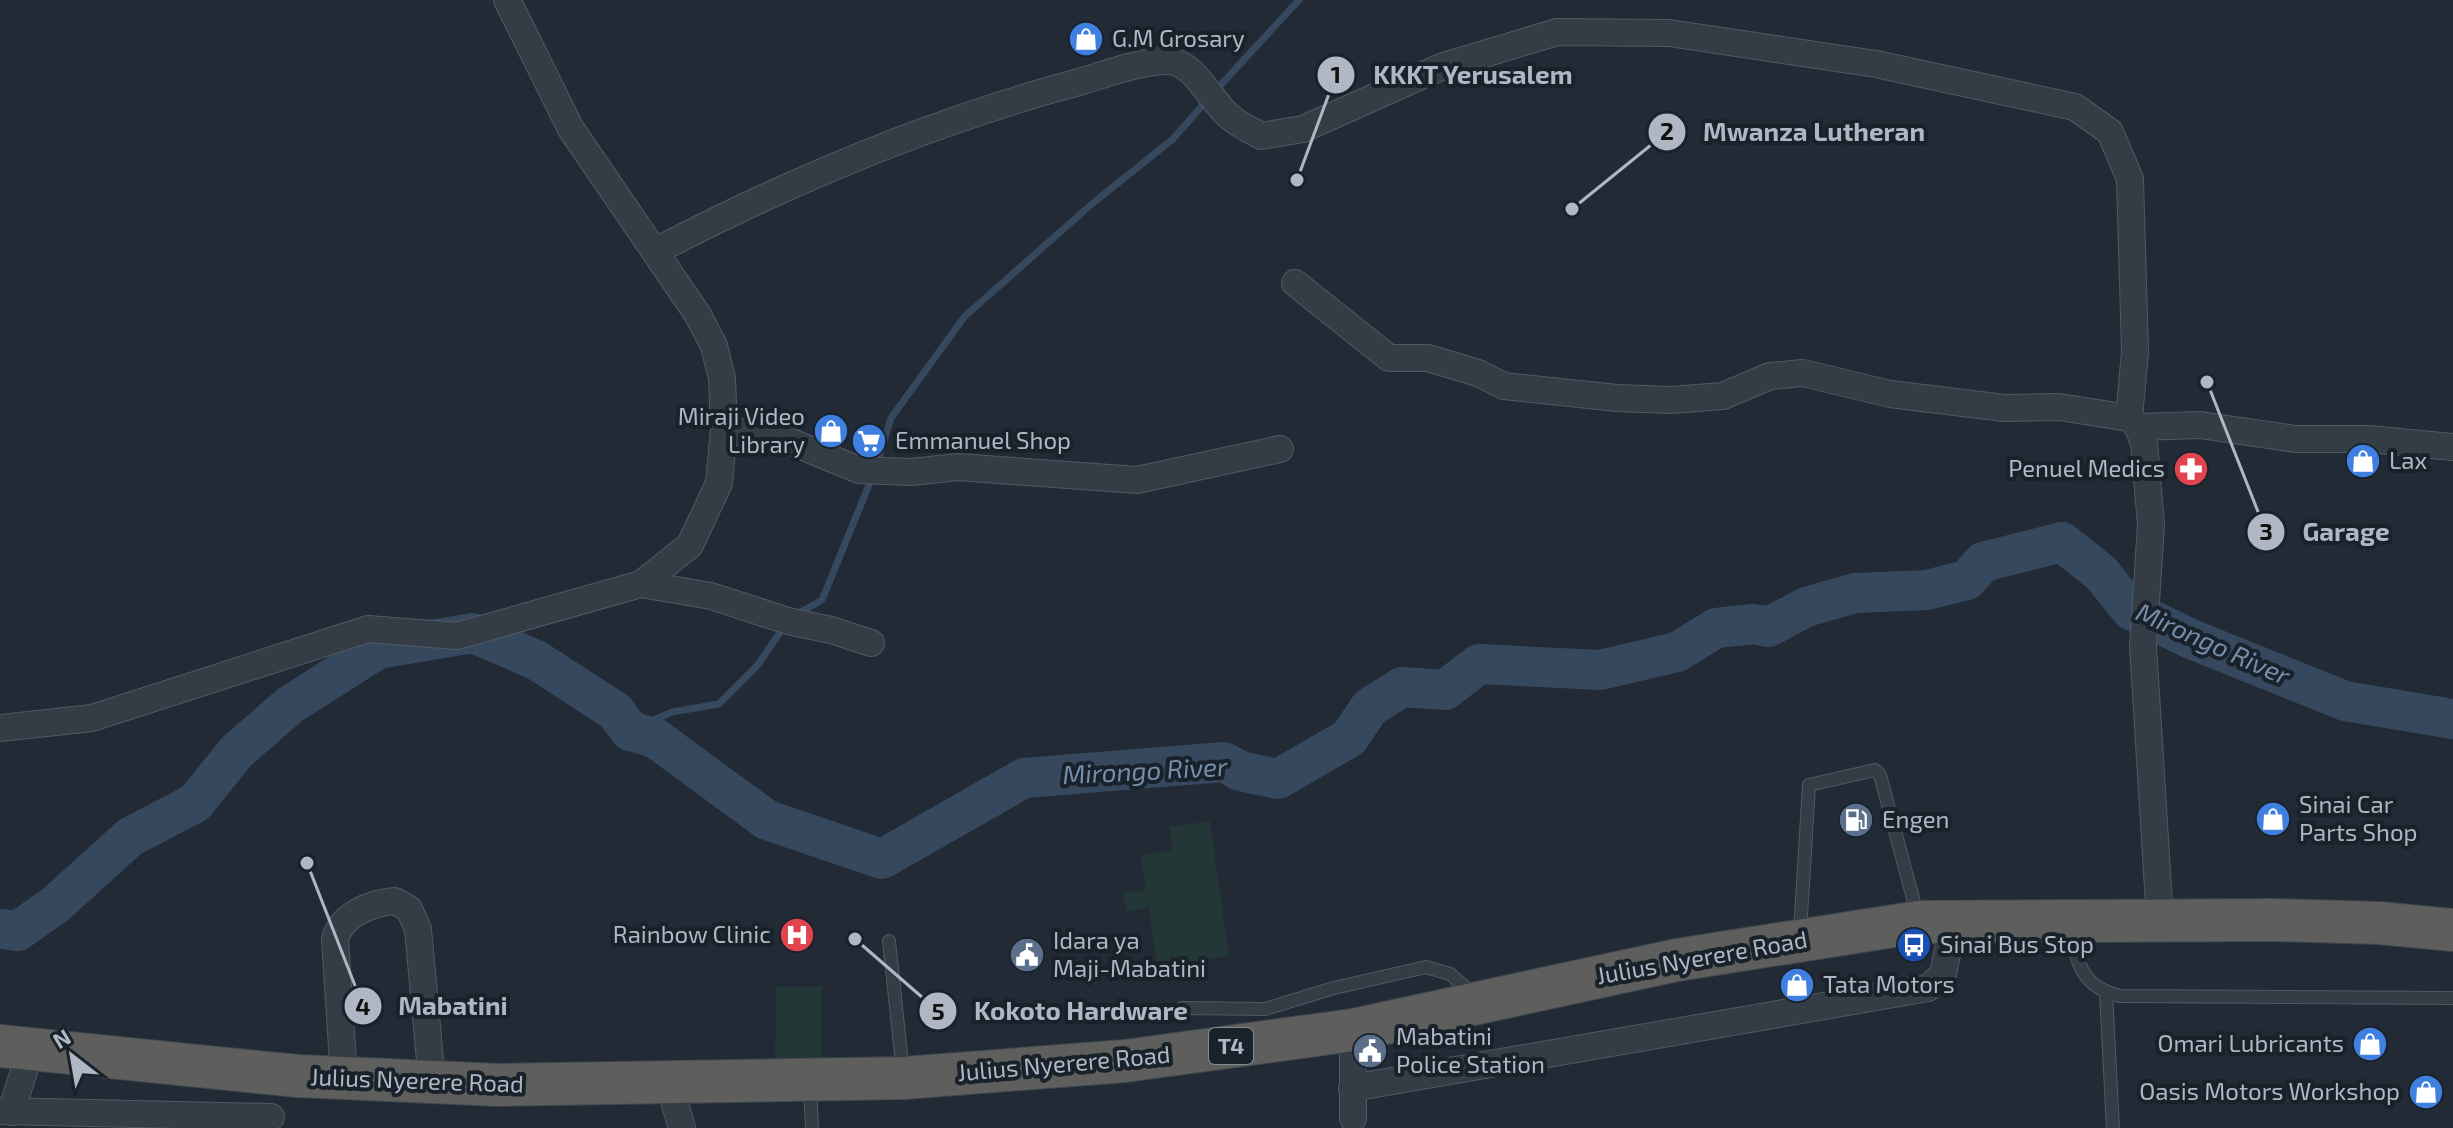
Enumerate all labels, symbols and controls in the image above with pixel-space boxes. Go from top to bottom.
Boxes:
shop icon: G.M Grosary [1067,20,1105,58]
place label: G.M Grosary [1112,23,1245,52]
callout: KKKT Yerusalem [1316,50,1589,100]
text: KKKT Yerusalem [1373,58,1573,89]
text: 1 [1331,59,1341,88]
callout: Mwanza Lutheran [1647,107,1941,157]
text: Mwanza Lutheran [1703,115,1925,146]
text: 2 [1660,116,1674,145]
place label: Miraji Video Library [678,401,805,458]
shop icon: Miraji Video Library [812,412,850,450]
supermarket icon: Emmanuel Shop [850,422,888,460]
place label: Emmanuel Shop [895,425,1071,454]
shop icon: Lax [2344,442,2382,480]
place label: Lax [2389,445,2428,474]
pharmacy icon: Penuel Medics [2172,450,2210,488]
place label: Penuel Medics [2008,453,2165,482]
callout: Garage [2246,507,2405,557]
text: Garage [2302,515,2390,546]
text: 3 [2259,516,2273,545]
water label: Mirongo River [2132,595,2296,691]
water label: Mirongo River [1062,750,1229,789]
place label: Sinai Car Parts Shop [2299,789,2418,846]
shop icon: Sinai Car Parts Shop [2254,800,2292,838]
fuel station icon: Engen [1837,801,1875,839]
place label: Engen [1882,804,1950,833]
hospital icon: Rainbow Clinic [778,916,816,954]
place label: Rainbow Clinic [613,919,771,948]
street label: Julius Nyerere Road [1594,924,1809,989]
place label: Idara ya Maji-Mabatini [1053,925,1206,982]
bus stop icon: Sinai Bus Stop [1895,926,1933,964]
place label: Sinai Bus Stop [1940,929,2094,958]
public building icon: Idara ya Maji-Mabatini [1008,936,1046,974]
shop icon: Tata Motors [1778,966,1816,1004]
place label: Tata Motors [1823,969,1955,998]
callout: Mabatini [343,981,524,1031]
callout: Kokoto Hardware [918,986,1204,1036]
text: Mabatini [398,989,508,1020]
text: 4 [355,991,371,1020]
text: Kokoto Hardware [974,994,1188,1025]
text: 5 [931,996,945,1025]
north arrow [32,1016,112,1096]
place label: Mabatini Police Station [1396,1021,1545,1078]
text: N [48,1023,75,1053]
shop icon: Omari Lubricants [2351,1025,2389,1063]
road number: T4 [1209,1028,1253,1064]
place label: Omari Lubricants [2157,1028,2344,1057]
public building icon: Mabatini Police Station [1351,1032,1389,1070]
street label: Julius Nyerere Road [956,1039,1171,1086]
street label: Julius Nyerere Road [310,1061,524,1098]
shop icon: Oasis Motors Workshop [2407,1073,2445,1111]
place label: Oasis Motors Workshop [2139,1076,2400,1105]

